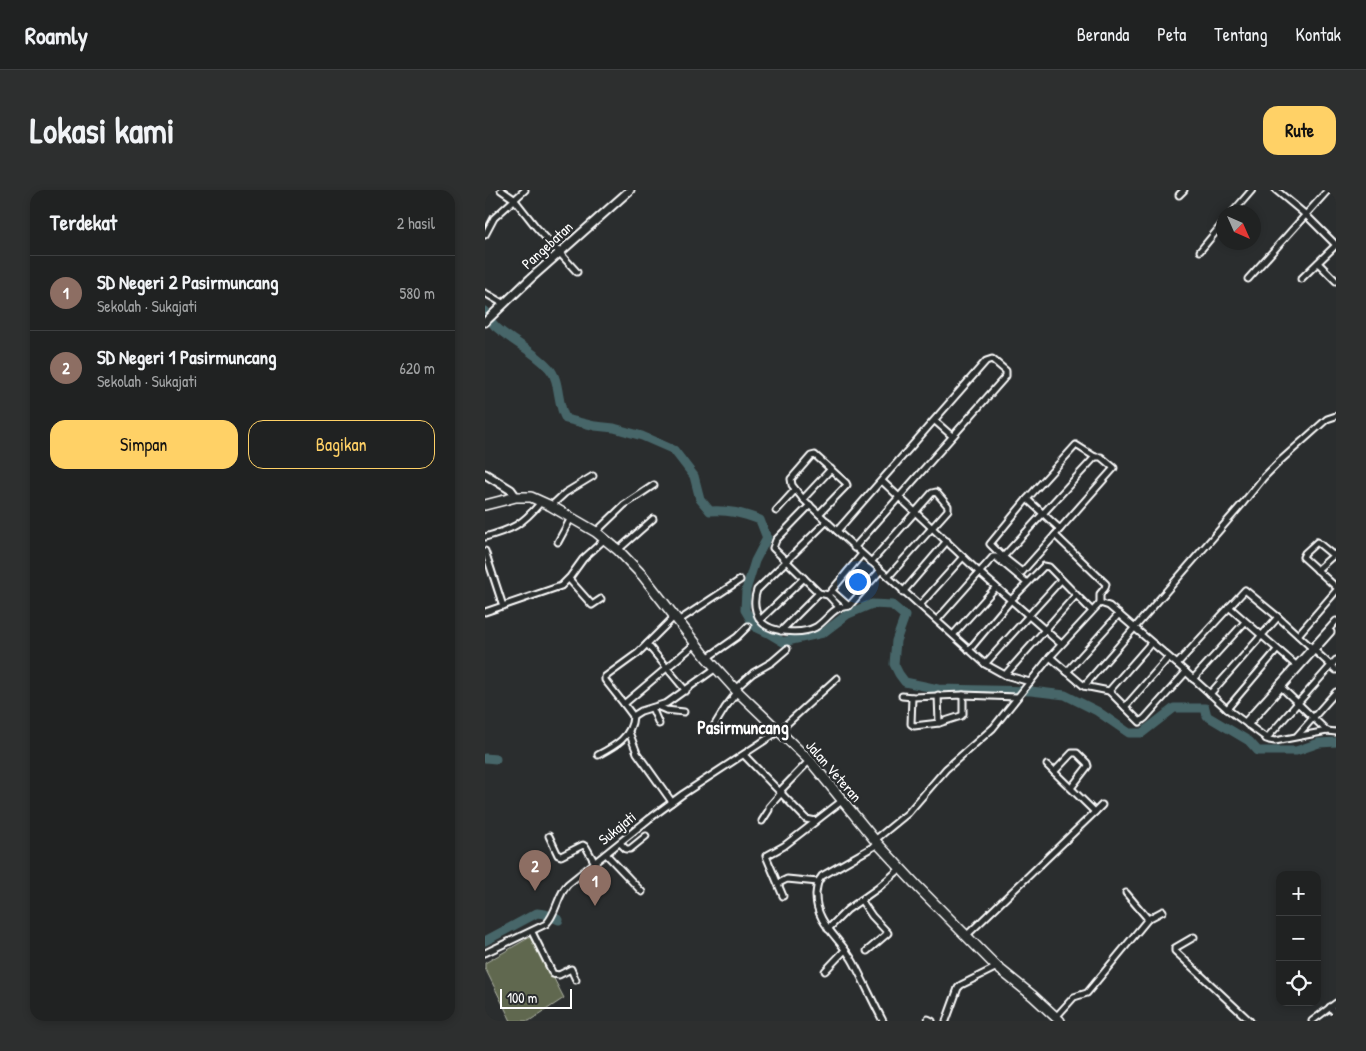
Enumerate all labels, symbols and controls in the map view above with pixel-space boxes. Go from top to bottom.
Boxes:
text: Roamly [25,19,88,51]
text: Beranda [1077,22,1129,47]
text: Peta [1157,22,1186,47]
text: Tentang [1214,22,1267,47]
text: Kontak [1295,22,1341,47]
button: Rute [1263,106,1336,155]
text: Lokasi kami [30,107,175,154]
north arrow [1216,205,1261,250]
text: Terdekat [50,208,117,237]
text: 2 hasil [397,212,435,234]
street label: Pangebatan [517,216,577,274]
text: SD Negeri 2 Pasirmuncang [97,269,278,295]
text: 1 [63,282,69,304]
text: 580 m [400,282,435,304]
text: Sekolah · Sukajati [97,295,197,317]
text: SD Negeri 1 Pasirmuncang [97,344,276,370]
text: 2 [62,357,70,379]
text: 620 m [399,357,435,379]
text: Sekolah · Sukajati [97,370,197,392]
button: Simpan [50,420,238,469]
button: Bagikan [248,420,435,469]
your location [845,569,871,595]
district label: Pasirmuncang [697,715,789,741]
street label: Jalan Veteran [801,736,867,807]
street label: Sukajati [594,806,640,850]
pin: 2 [519,850,551,891]
pin: 1 [579,865,611,906]
map controls [1276,871,1321,1006]
button: + [1276,871,1321,916]
button: − [1276,916,1321,961]
button: locate [1276,961,1321,1006]
scale bar [500,986,573,1009]
text: 100 m [507,988,537,1007]

